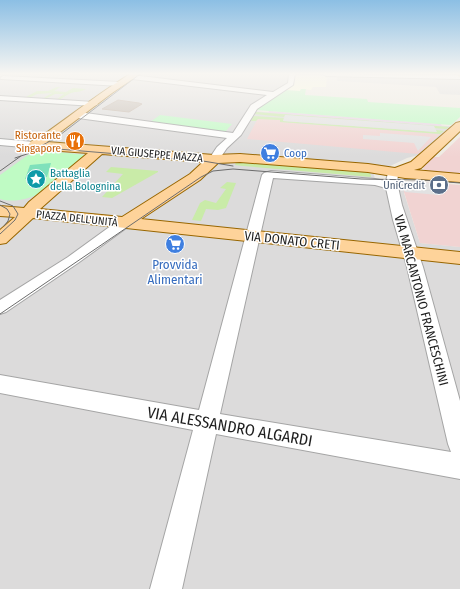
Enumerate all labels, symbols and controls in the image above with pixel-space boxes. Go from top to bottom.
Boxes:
place label: Ristorante Singapore [15,129,61,155]
restaurant icon: Ristorante Singapore [64,130,86,152]
supermarket icon: Coop [259,142,281,164]
street label: VIA GIUSEPPE MAZZA [111,144,204,165]
place label: Coop [284,147,307,160]
place label: Battaglia della Bolognina [50,167,120,193]
place icon: Battaglia della Bolognina [25,168,47,190]
bank icon: UniCredit [428,174,450,196]
place label: UniCredit [383,179,425,192]
street label: PIAZZA DELL'UNITÀ [36,207,119,229]
street label: VIA MARCANTONIO FRANCESCHINI [391,213,452,387]
street label: VIA DONATO CRETI [244,228,340,253]
supermarket icon: Provvida Alimentari [164,233,186,255]
place label: Provvida Alimentari [147,257,203,287]
street label: VIA ALESSANDRO ALGARDI [146,403,314,450]

